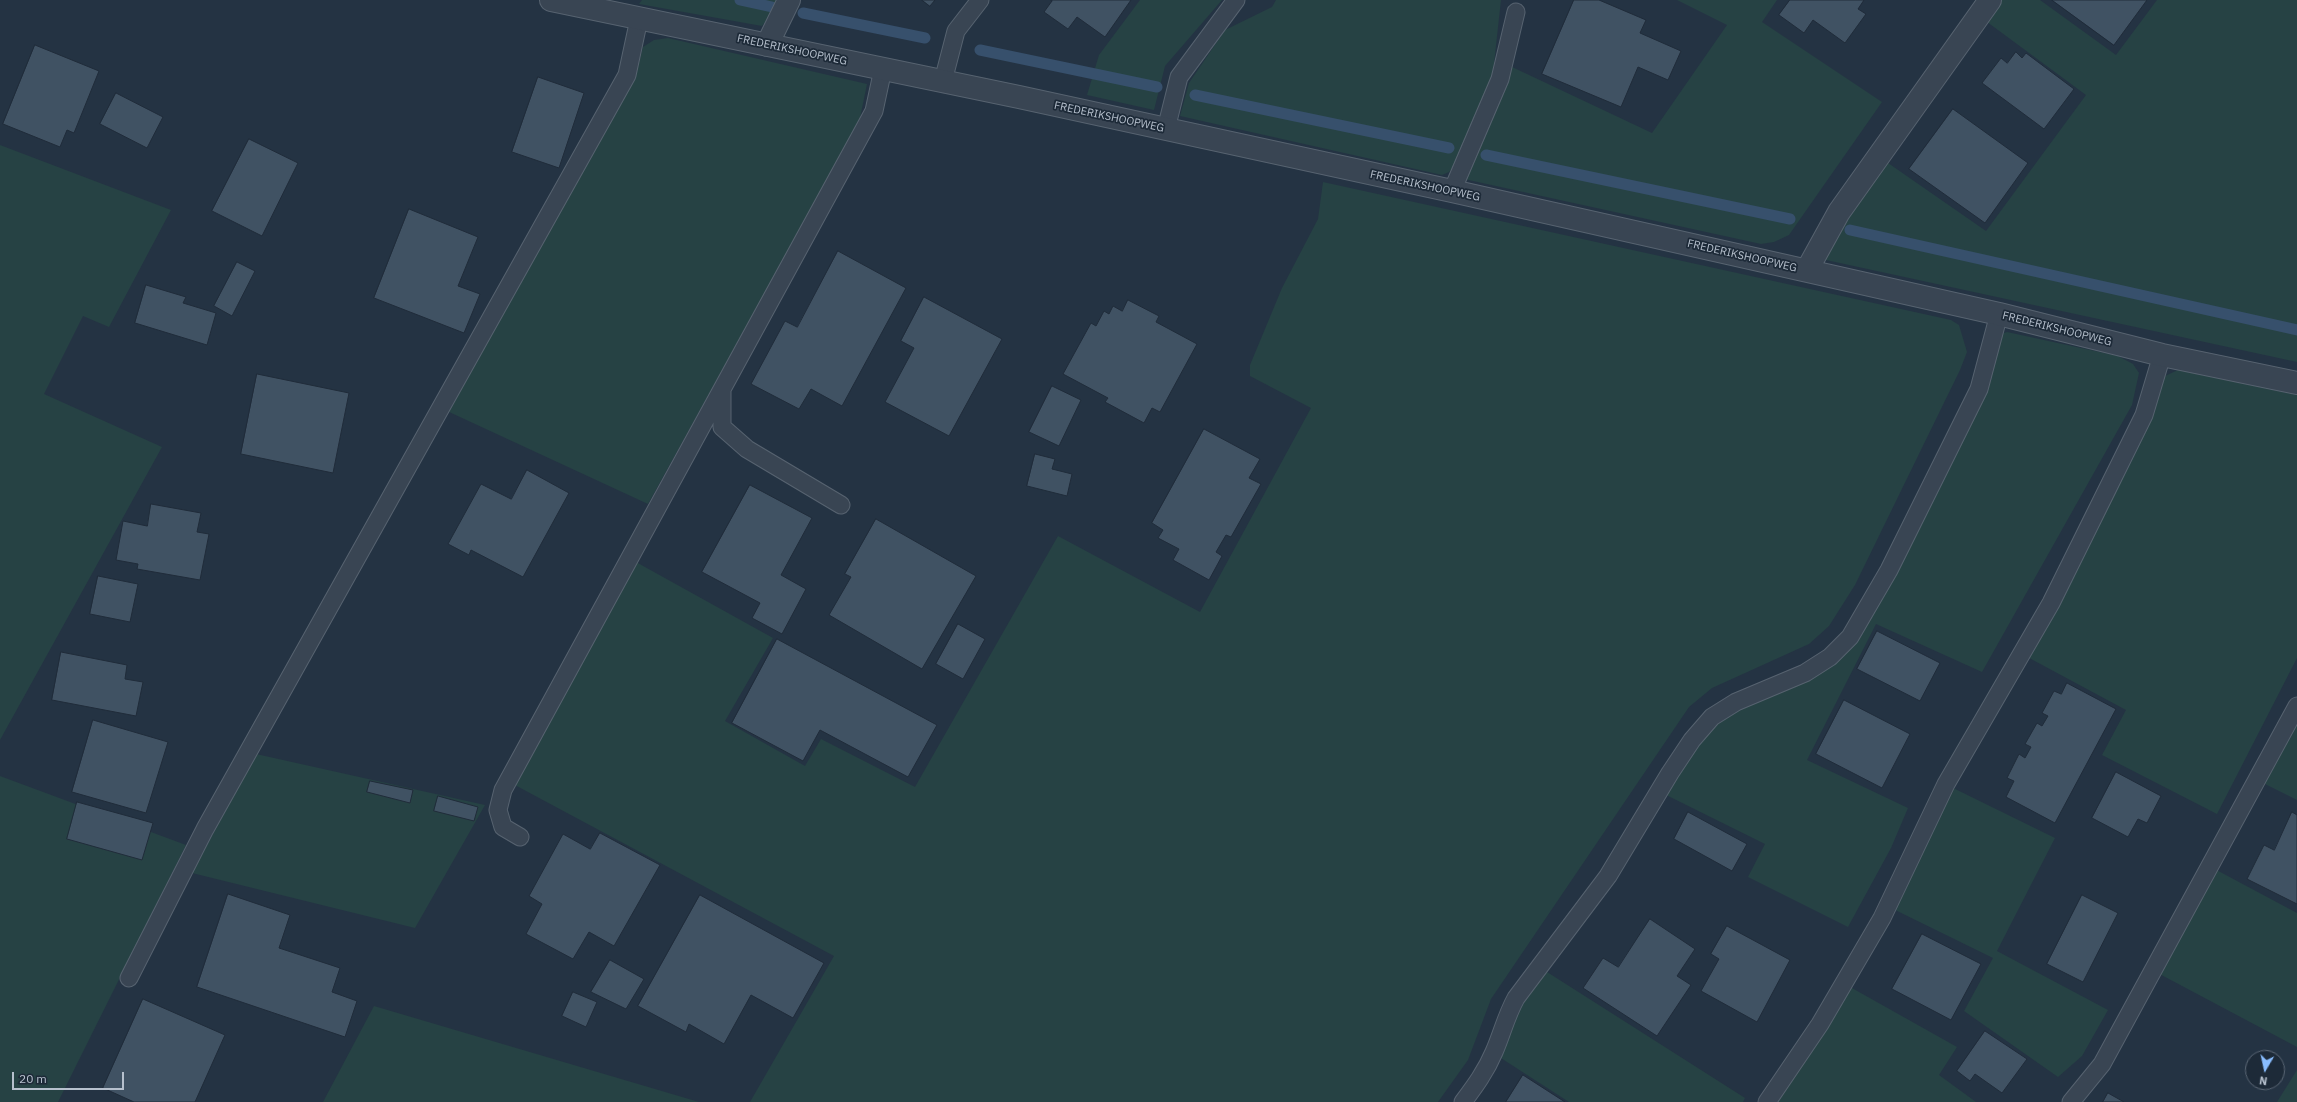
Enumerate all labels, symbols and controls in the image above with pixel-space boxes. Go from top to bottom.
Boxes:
street label: FREDERIKSHOOPWEG [736,32,848,68]
street label: FREDERIKSHOOPWEG [1053,99,1165,135]
street label: FREDERIKSHOOPWEG [1369,168,1481,204]
street label: FREDERIKSHOOPWEG [1686,237,1798,275]
street label: FREDERIKSHOOPWEG [2001,309,2113,349]
north arrow [2245,1050,2285,1090]
scale bar [14,1064,126,1090]
text: 20 m [19,1071,47,1086]
text: N [2258,1073,2268,1088]

